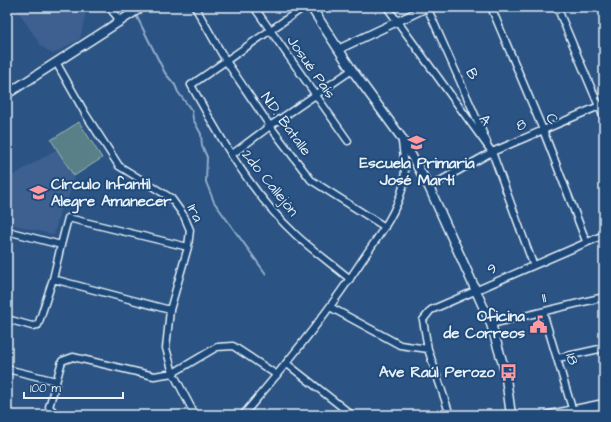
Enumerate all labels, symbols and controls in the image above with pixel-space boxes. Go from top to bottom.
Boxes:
street label: Josué País [282,31,341,103]
street label: B [460,65,484,83]
street label: N.D. Batalle [256,88,316,160]
street label: A [474,110,497,130]
street label: C [540,110,564,128]
street label: 8 [512,113,530,137]
school or university icon: Escuela Primaria José Martí [407,132,427,152]
street label: 2do Callejón [237,145,304,221]
place label: Escuela Primaria José Martí [359,153,475,191]
place label: Círculo Infantil Alegre Amanecer [51,174,172,214]
school or university icon: Círculo Infantil Alegre Amanecer [28,183,48,203]
street label: 1ra [182,200,209,226]
street label: 9 [484,258,500,280]
street label: 11 [540,287,548,309]
place label: Oficina de Correos [442,306,525,344]
public building icon: Oficina de Correos [528,315,548,335]
street label: 18 [560,351,584,368]
place label: Ave Raúl Perozo [379,362,496,383]
bus stop icon: Ave Raúl Perozo [498,362,518,382]
scale bar [24,374,123,400]
text: 100 m [30,380,61,397]

